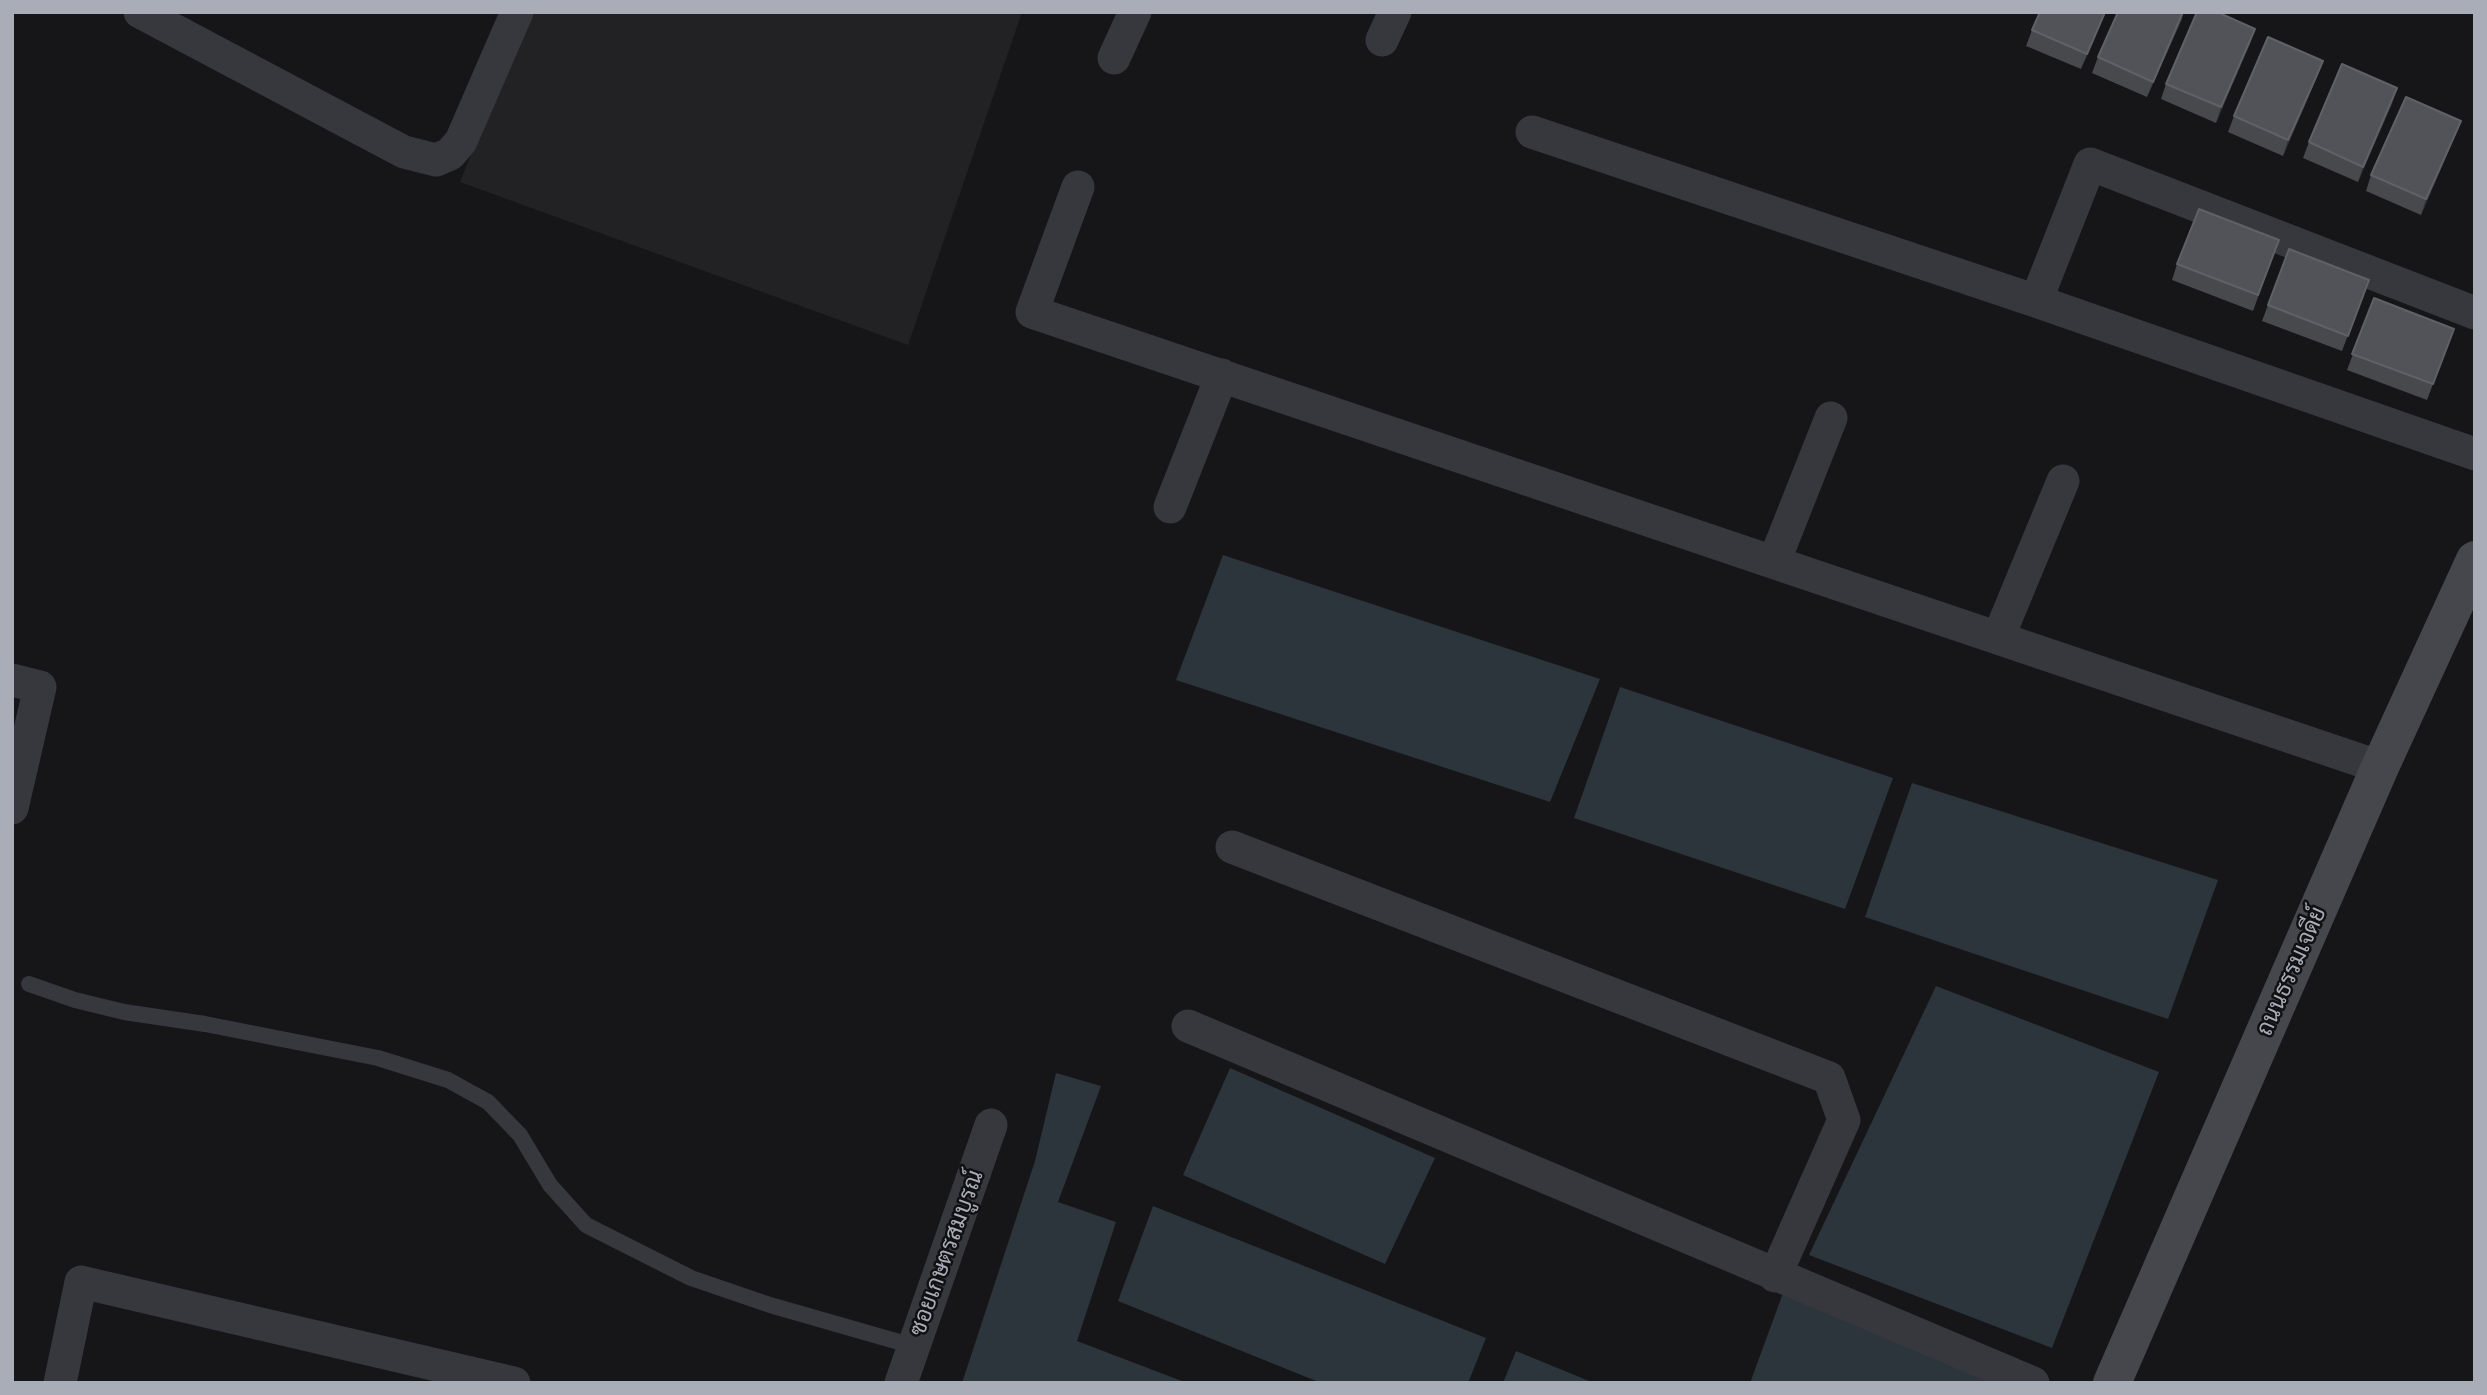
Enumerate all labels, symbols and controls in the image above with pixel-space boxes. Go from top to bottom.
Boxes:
street label: ถนนธรรมเจดีย์ [2250,902,2332,1040]
street label: ซอยเกษตรสมบูรณ์ [903,1166,989,1340]

